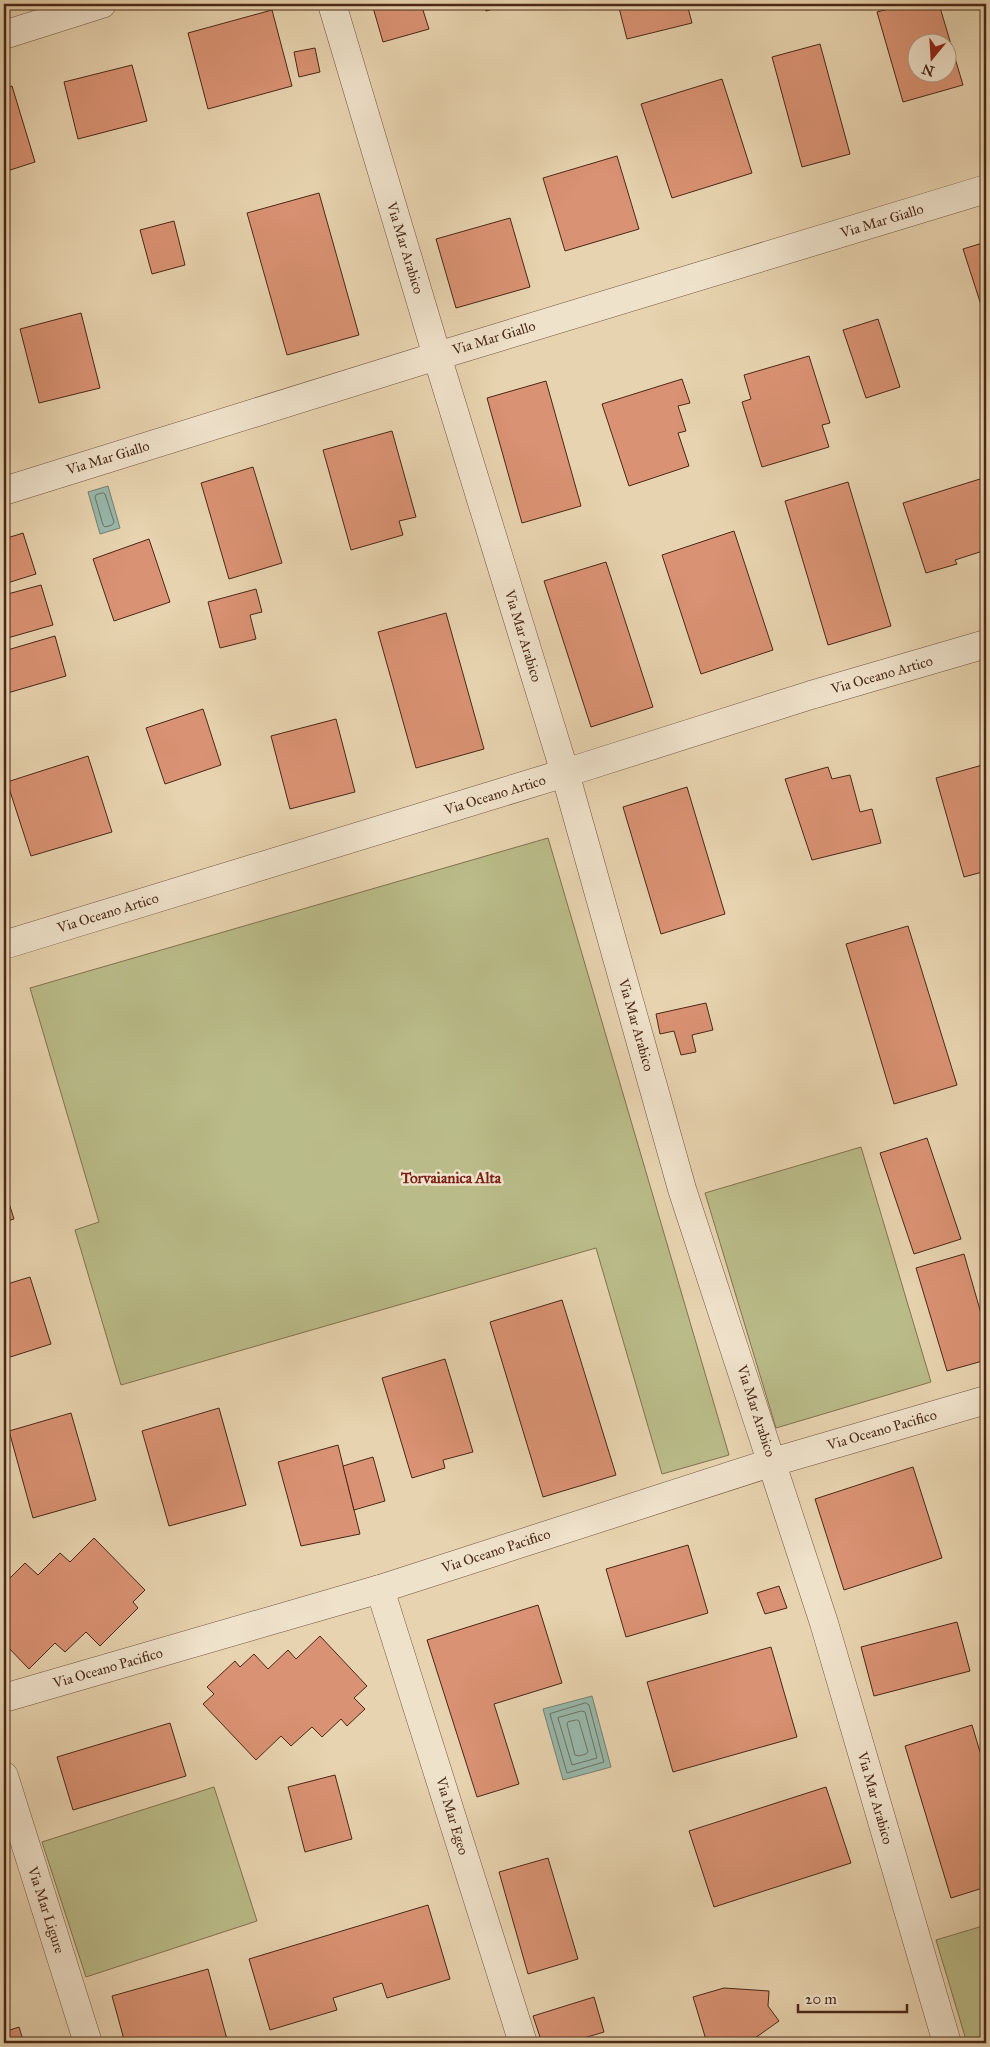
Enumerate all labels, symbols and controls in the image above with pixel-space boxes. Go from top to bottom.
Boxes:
north arrow [908,32,958,82]
text: N [920,60,936,80]
street label: Via Mar Arabico [383,199,427,296]
street label: Via Mar Giallo [838,200,926,242]
street label: Via Mar Giallo [450,317,538,359]
street label: Via Mar Giallo [64,437,152,479]
street label: Via Mar Arabico [501,587,545,684]
street label: Via Oceano Artico [828,652,935,698]
street label: Via Oceano Artico [441,772,548,819]
street label: Via Oceano Artico [54,890,161,937]
street label: Via Mar Arabico [614,976,657,1073]
district label: Torvaianica Alta [400,1169,502,1187]
street label: Via Mar Arabico [733,1362,779,1459]
street label: Via Oceano Pacifico [824,1406,939,1454]
street label: Via Oceano Pacifico [439,1525,552,1577]
street label: Via Oceano Pacifico [50,1644,165,1692]
street label: Via Mar Arabico [853,1749,896,1846]
street label: Via Mar Egeo [432,1774,472,1857]
street label: Via Mar Ligure [24,1863,68,1956]
scale bar [798,1982,906,2014]
text: 20 m [805,1990,837,2008]

